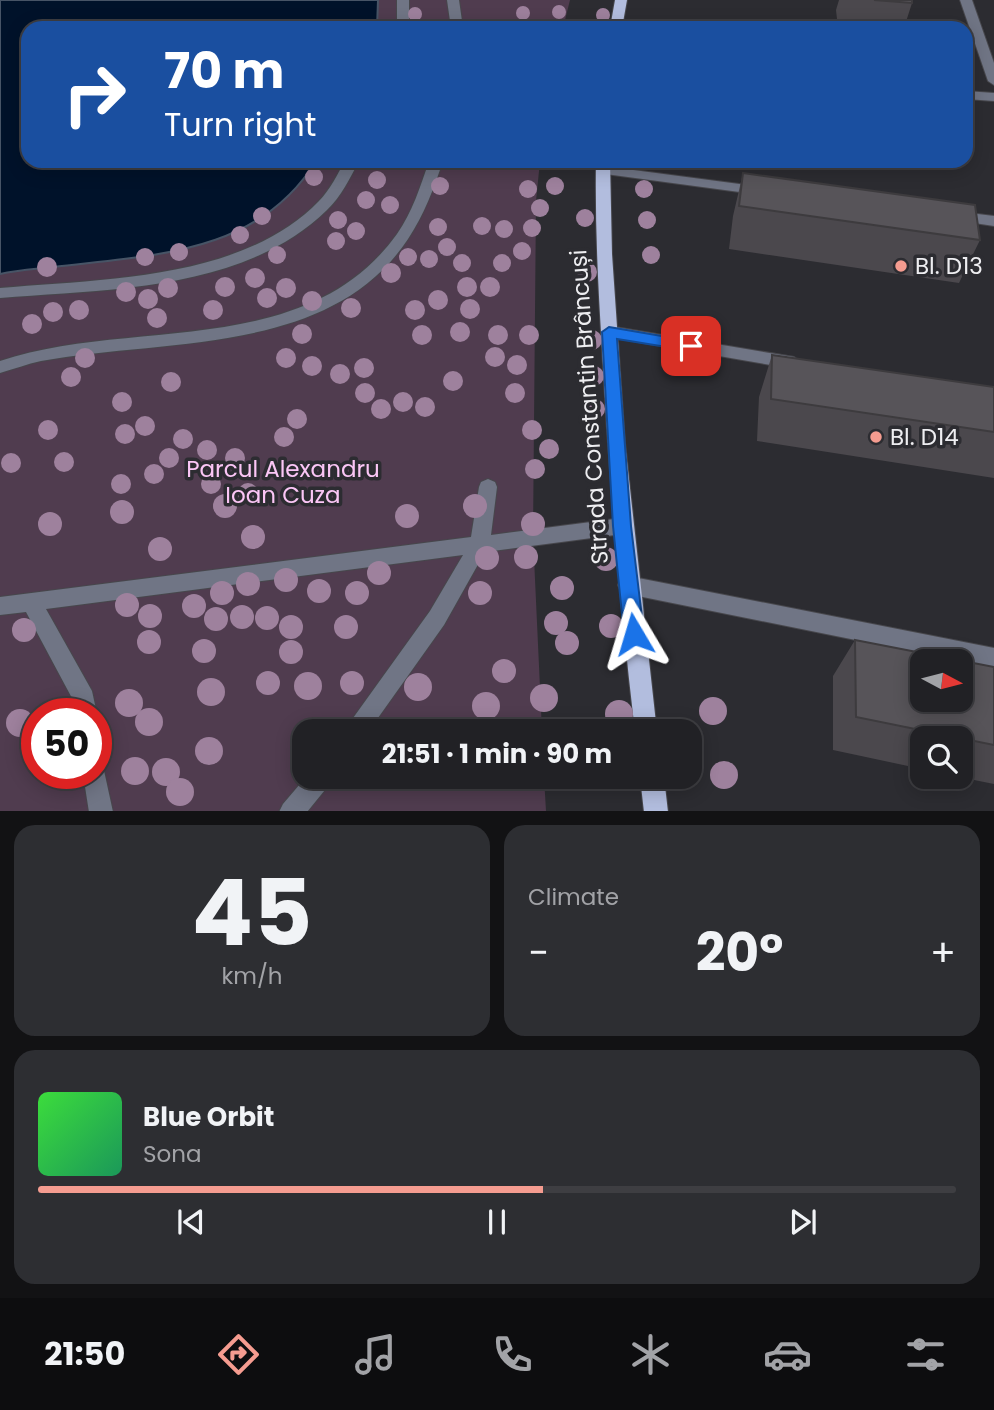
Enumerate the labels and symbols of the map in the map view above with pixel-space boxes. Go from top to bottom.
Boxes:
street label: Strada Constantin Brâncuși [562,249,616,565]
place label: Bl. D13 [915,250,983,282]
marker: Bl. D13 [893,258,909,274]
pin [661,316,721,376]
place label: Bl. D14 [890,421,959,453]
marker: Bl. D14 [868,429,884,445]
park label: Parcul Alexandru Ioan Cuza [186,453,380,511]
position arrow [597,597,671,671]
north arrow [910,649,973,712]
speed limit sign: 50 [21,698,112,789]

